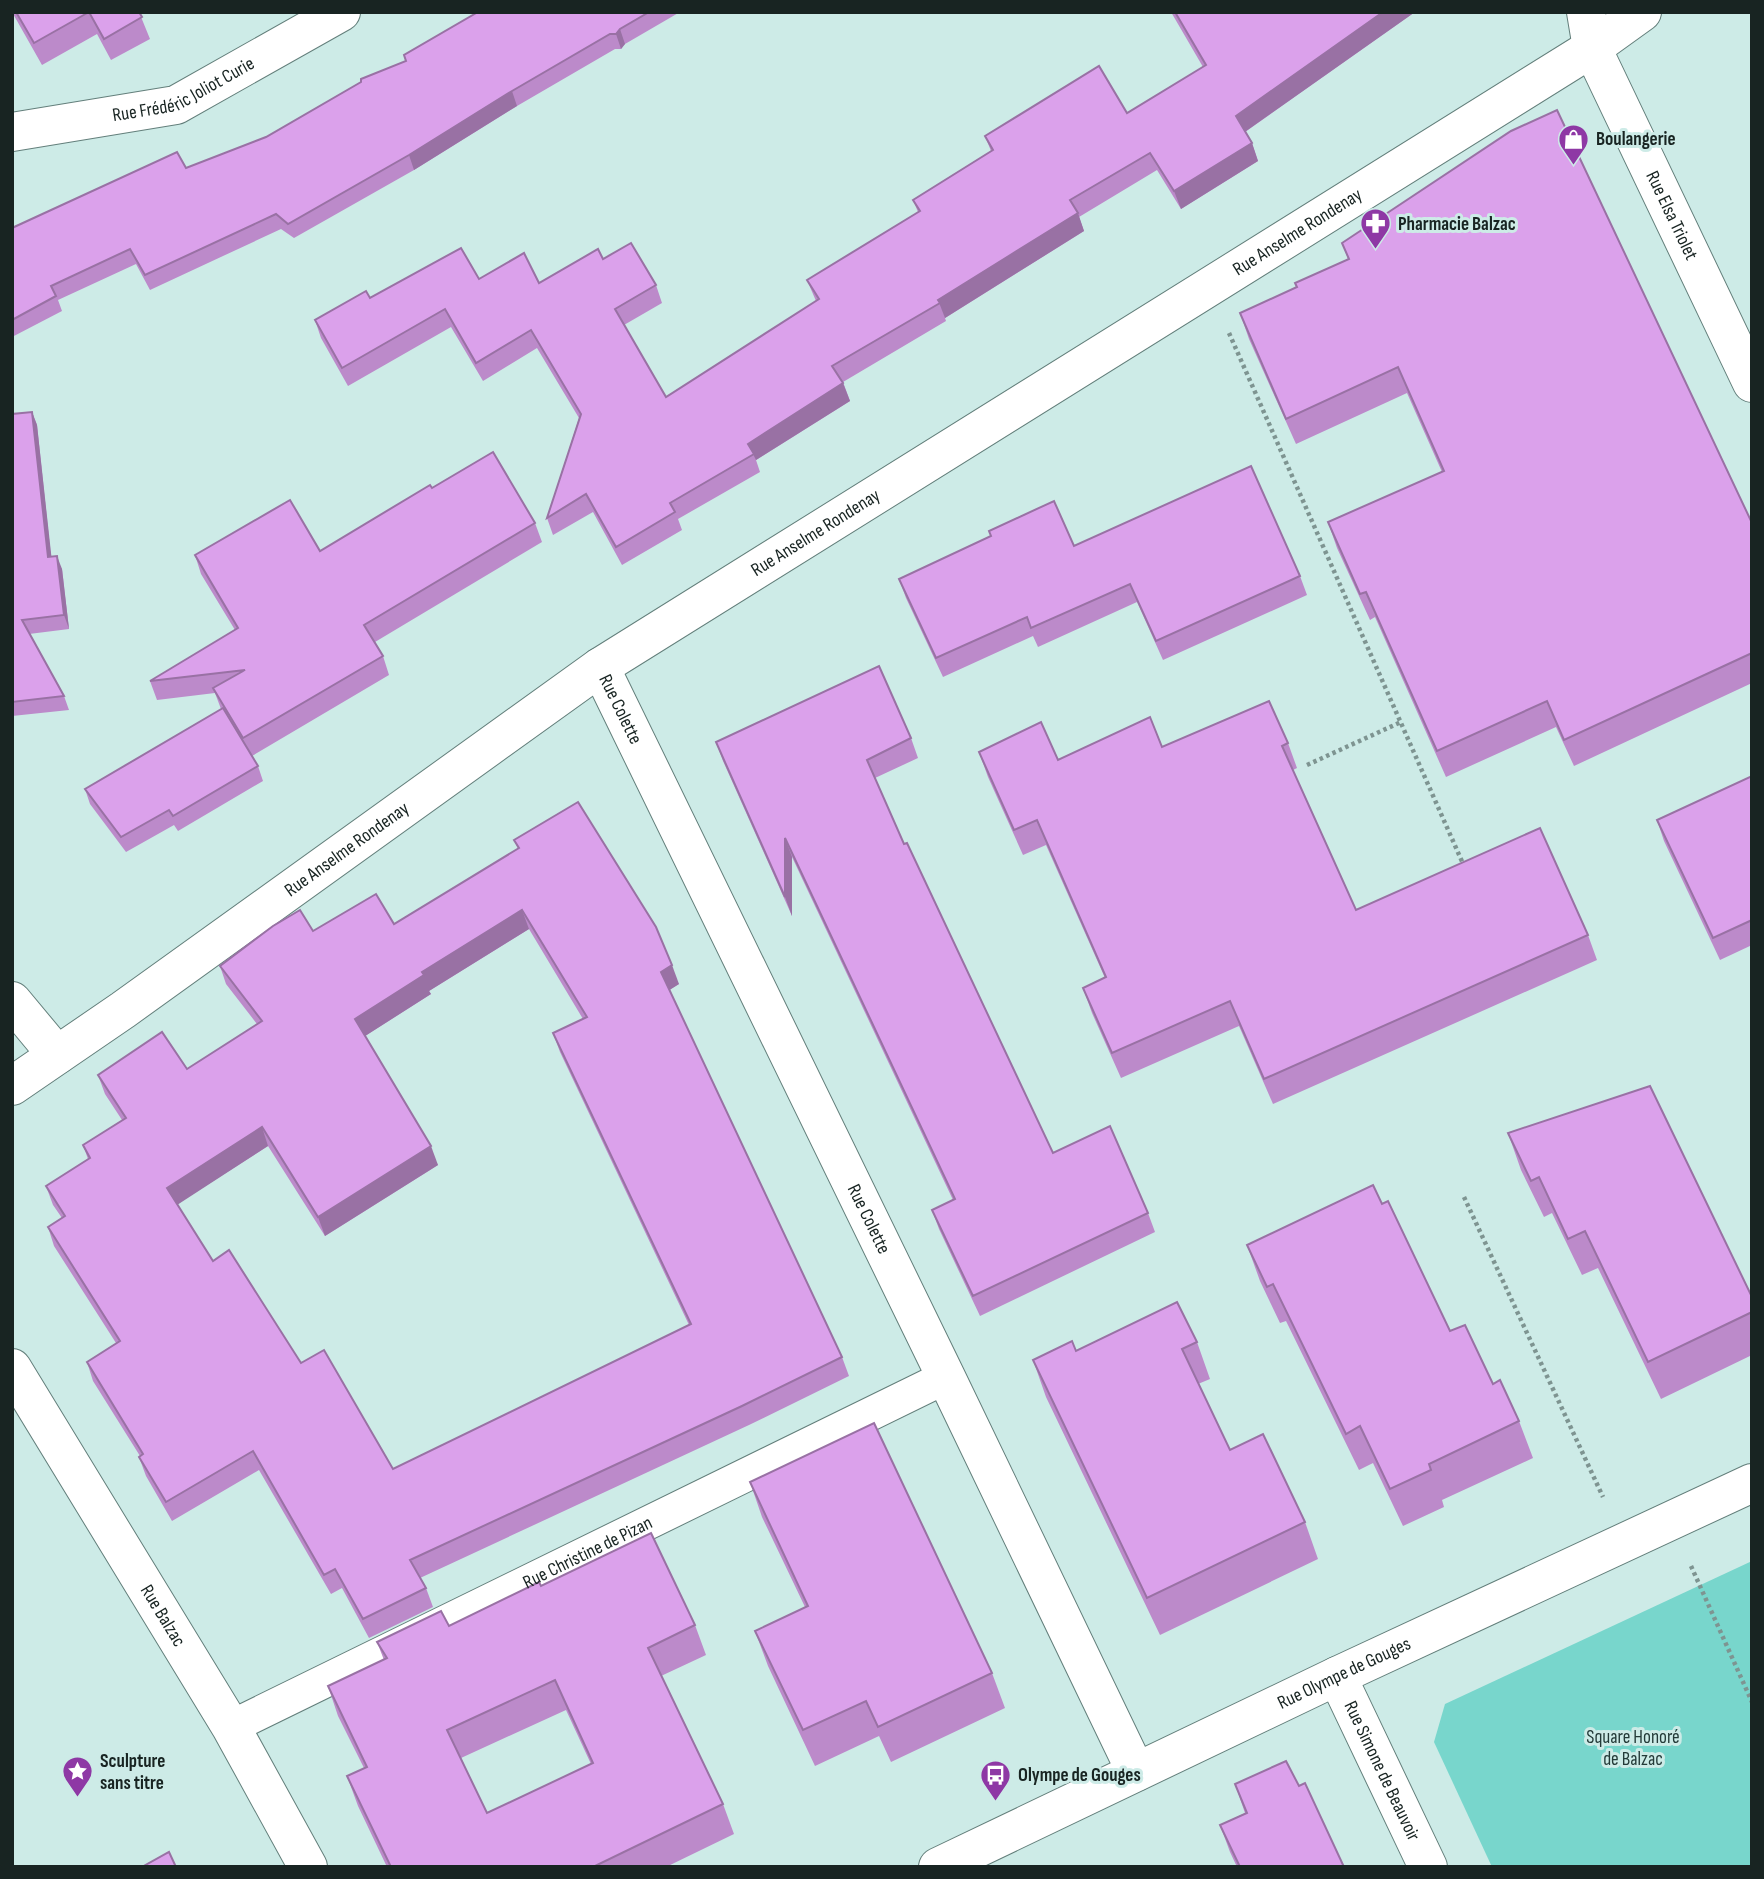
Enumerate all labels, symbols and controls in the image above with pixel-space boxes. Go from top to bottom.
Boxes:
street label: Rue Frédéric Joliot Curie [111,52,258,127]
shop icon: Boulangerie [1556,122,1590,166]
place label: Boulangerie [1596,128,1676,151]
street label: Rue Elsa Triolet [1641,167,1703,264]
street label: Rue Anselme Rondenay [1229,183,1367,281]
pharmacy icon: Pharmacie Balzac [1358,207,1392,251]
place label: Pharmacie Balzac [1398,213,1516,236]
street label: Rue Anselme Rondenay [747,483,885,581]
street label: Rue Colette [594,671,647,748]
street label: Rue Anselme Rondenay [280,796,414,902]
street label: Rue Colette [842,1180,896,1257]
street label: Rue Christine de Pizan [519,1511,656,1594]
street label: Rue Balzac [135,1580,191,1651]
street label: Rue Olympe de Gouges [1274,1632,1414,1714]
street label: Rue Simone de Beauvoir [1339,1697,1425,1845]
park label: Square Honoré de Balzac [1586,1726,1680,1771]
place label: Sculpture sans titre [100,1750,165,1795]
place icon: Sculpture sans titre [60,1755,94,1799]
bus stop icon: Olympe de Gouges [978,1758,1012,1802]
place label: Olympe de Gouges [1018,1764,1141,1787]

